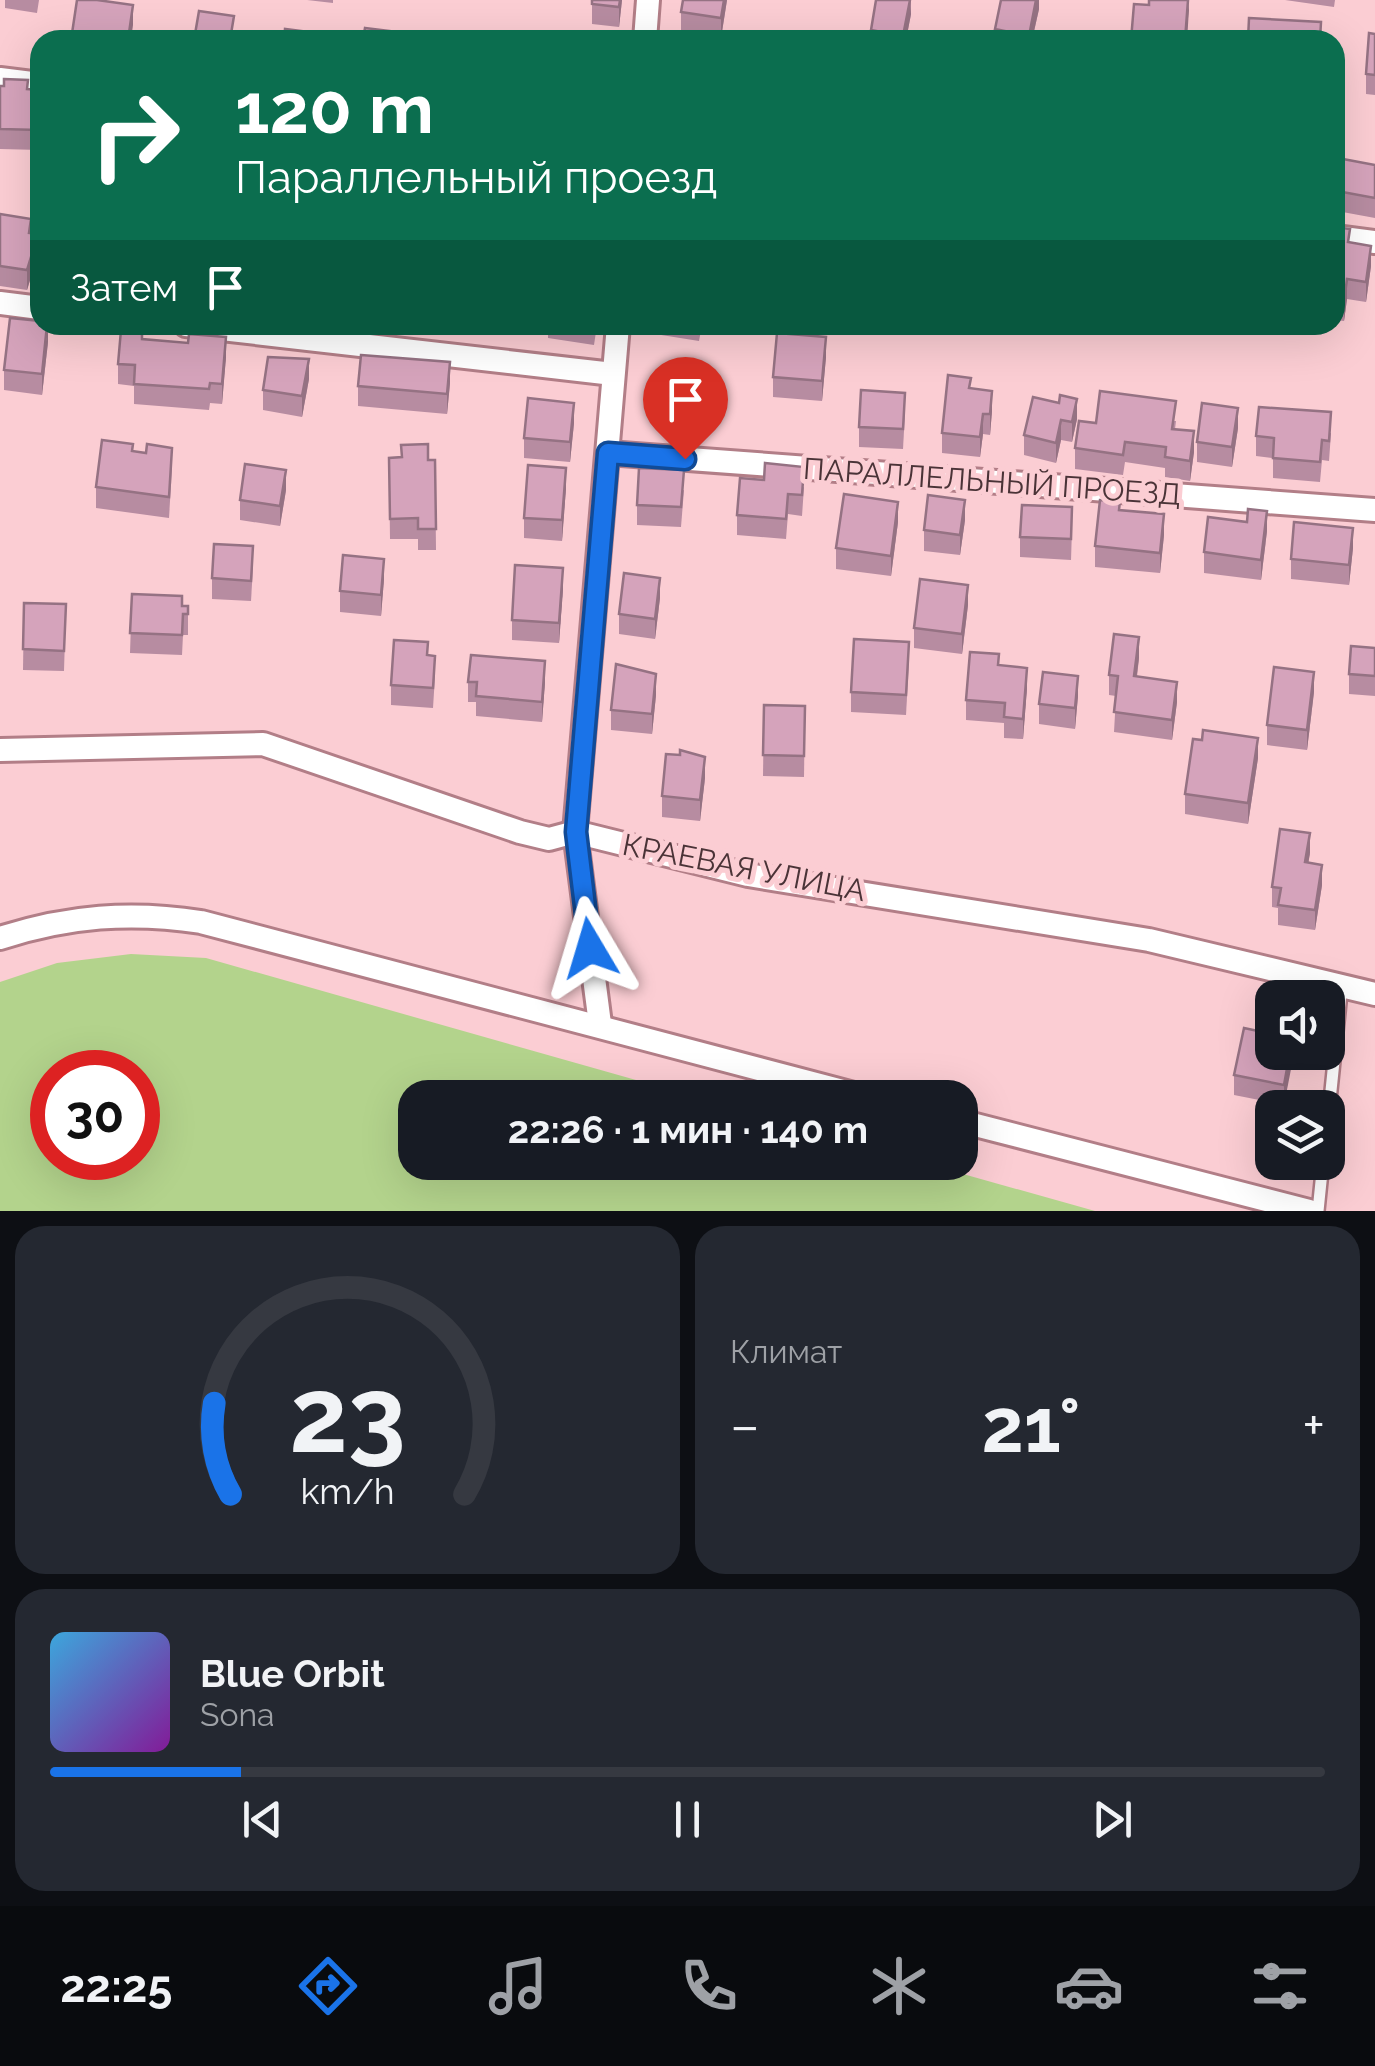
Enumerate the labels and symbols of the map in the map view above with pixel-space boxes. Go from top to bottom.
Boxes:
pin [643,357,728,460]
street label: ПАРАЛЛЕЛЬНЫЙ ПРОЕЗД [802,451,1182,512]
street label: КРАЕВАЯ УЛИЦА [620,827,869,908]
position arrow [538,896,642,1000]
speed limit sign: 30 [30,1050,160,1180]

